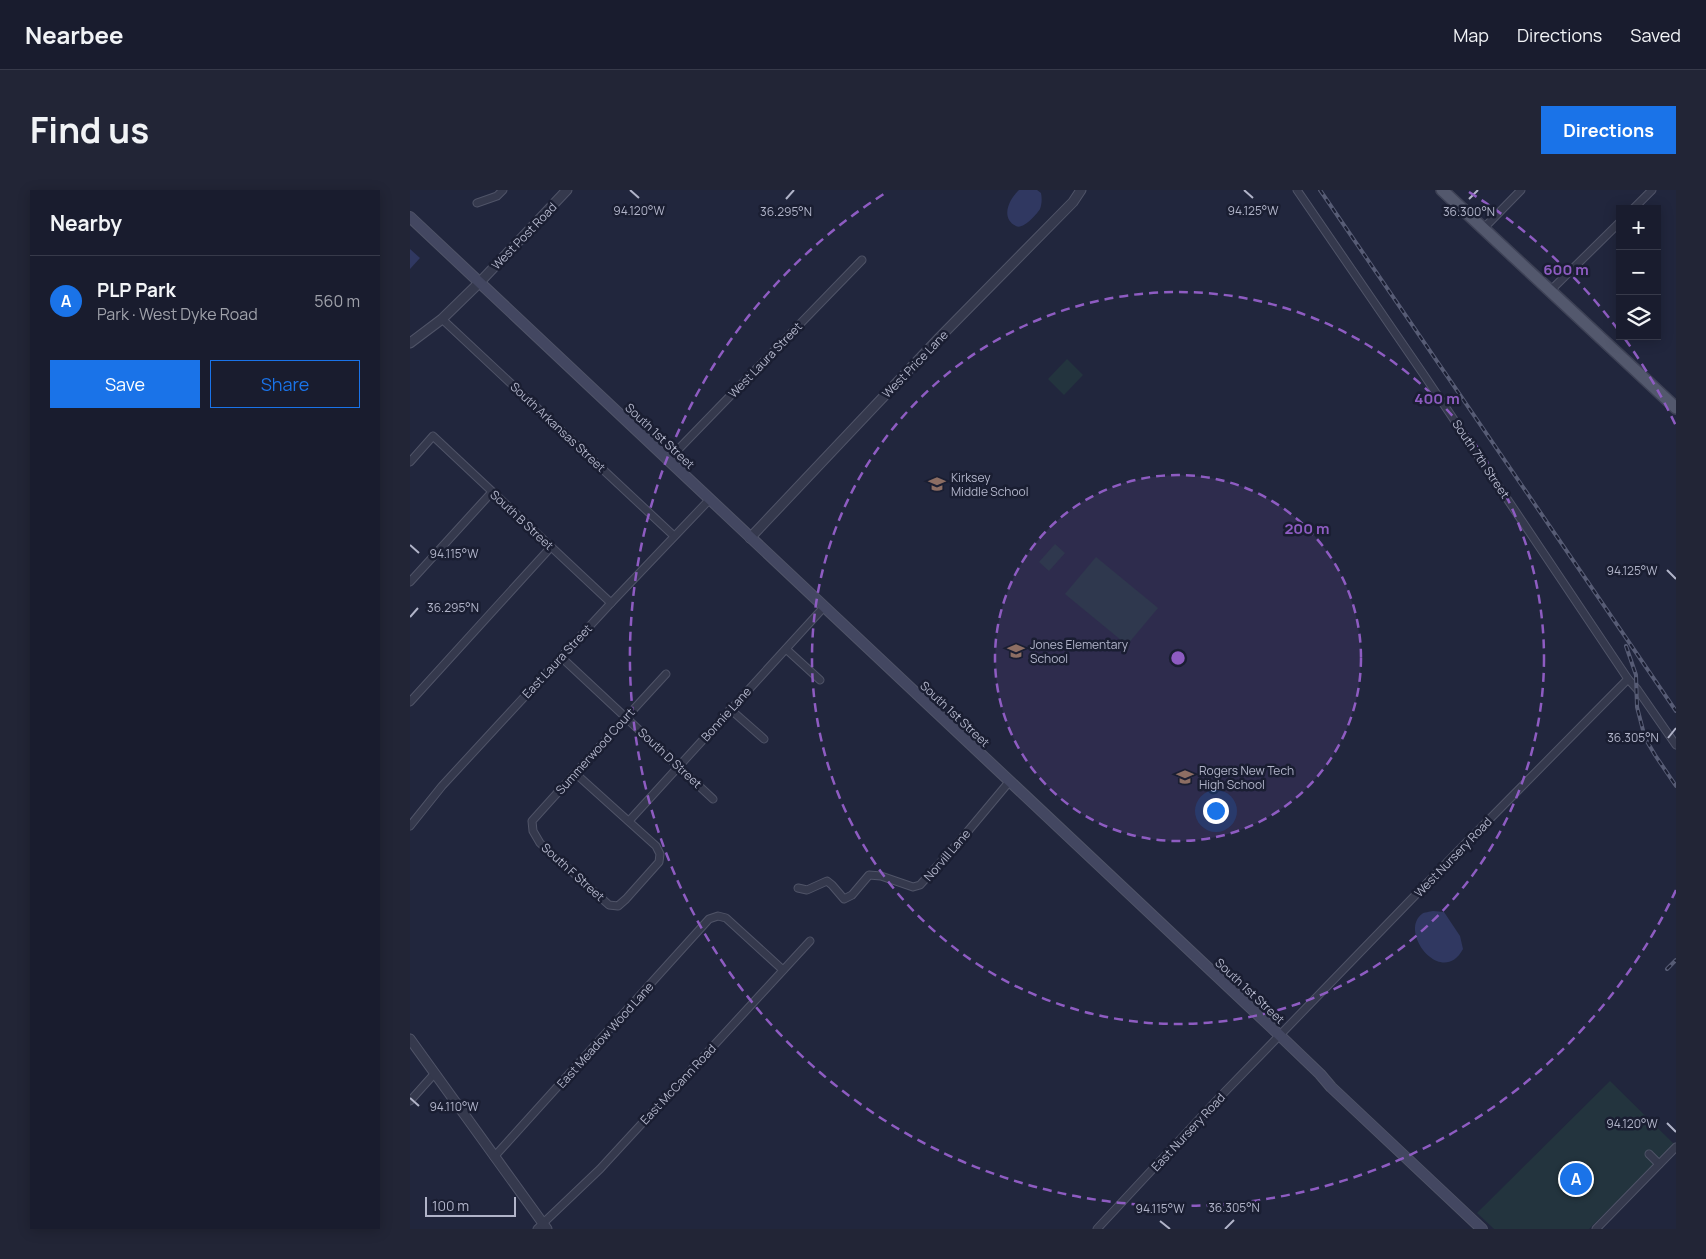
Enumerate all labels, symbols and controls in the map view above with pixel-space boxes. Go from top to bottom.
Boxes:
text: Nearbee [25,18,124,51]
text: Map [1453,23,1489,47]
text: Directions [1517,23,1602,47]
text: Saved [1630,23,1681,47]
text: Find us [30,106,149,154]
button: Directions [1541,106,1676,154]
street label: West Post Road [488,199,560,273]
text: 94.120°W [613,202,665,219]
text: 94.125°W [1228,202,1279,219]
text: 36.295°N [760,203,812,220]
text: 36.300°N [1443,203,1495,220]
map controls [1616,205,1661,340]
button: + [1616,205,1661,250]
text: Nearby [50,209,122,237]
button: − [1616,250,1661,295]
text: 600 m [1543,259,1589,280]
text: PLP Park [97,277,176,303]
text: A [61,290,71,312]
text: 560 m [314,290,360,312]
button: layers [1616,295,1661,340]
text: Park · West Dyke Road [97,303,258,325]
street label: West Laura Street [724,318,806,402]
street label: West Price Lane [878,326,952,402]
button: Save [50,360,200,408]
button: Share [210,360,360,408]
street label: South Arkansas Street [507,378,609,476]
text: 400 m [1414,388,1460,409]
street label: South 1st Street [622,399,699,473]
street label: South 7th Street [1448,416,1514,502]
place label: Kirksey Middle School [951,469,1029,500]
school or university icon: Kirksey Middle School [927,474,947,494]
street label: South B Street [487,486,558,554]
text: 200 m [1284,518,1330,539]
text: 94.115°W [430,545,479,562]
text: 94.125°W [1607,562,1658,579]
text: 36.295°N [427,599,479,616]
street label: East Laura Street [518,620,596,702]
place label: Jones Elementary School [1030,636,1129,667]
school or university icon: Jones Elementary School [1006,641,1026,661]
centre of rings [1169,649,1187,667]
street label: South 1st Street [917,677,994,751]
street label: Bonnie Lane [697,683,755,745]
street label: Summerwood Court [552,704,639,798]
street label: South D Street [634,724,706,792]
text: 36.305°N [1607,729,1659,746]
place label: Rogers New Tech High School [1199,762,1294,793]
school or university icon: Rogers New Tech High School [1175,767,1195,787]
your location [1203,798,1229,824]
street label: West Nursery Road [1410,813,1496,901]
street label: Norvill Lane [920,825,974,885]
street label: South F Street [538,839,608,905]
street label: South 1st Street [1212,954,1289,1028]
street label: East Meadow Wood Lane [553,978,657,1092]
street label: East McCann Road [636,1040,720,1128]
street label: East Nursery Road [1147,1089,1229,1175]
text: 94.110°W [429,1098,479,1115]
text: 94.120°W [1606,1115,1658,1132]
pin: A [1560,1160,1592,1198]
scale bar [425,1194,516,1217]
text: 100 m [432,1196,469,1215]
text: 36.305°N [1208,1199,1260,1216]
text: 94.115°W [1136,1200,1185,1217]

